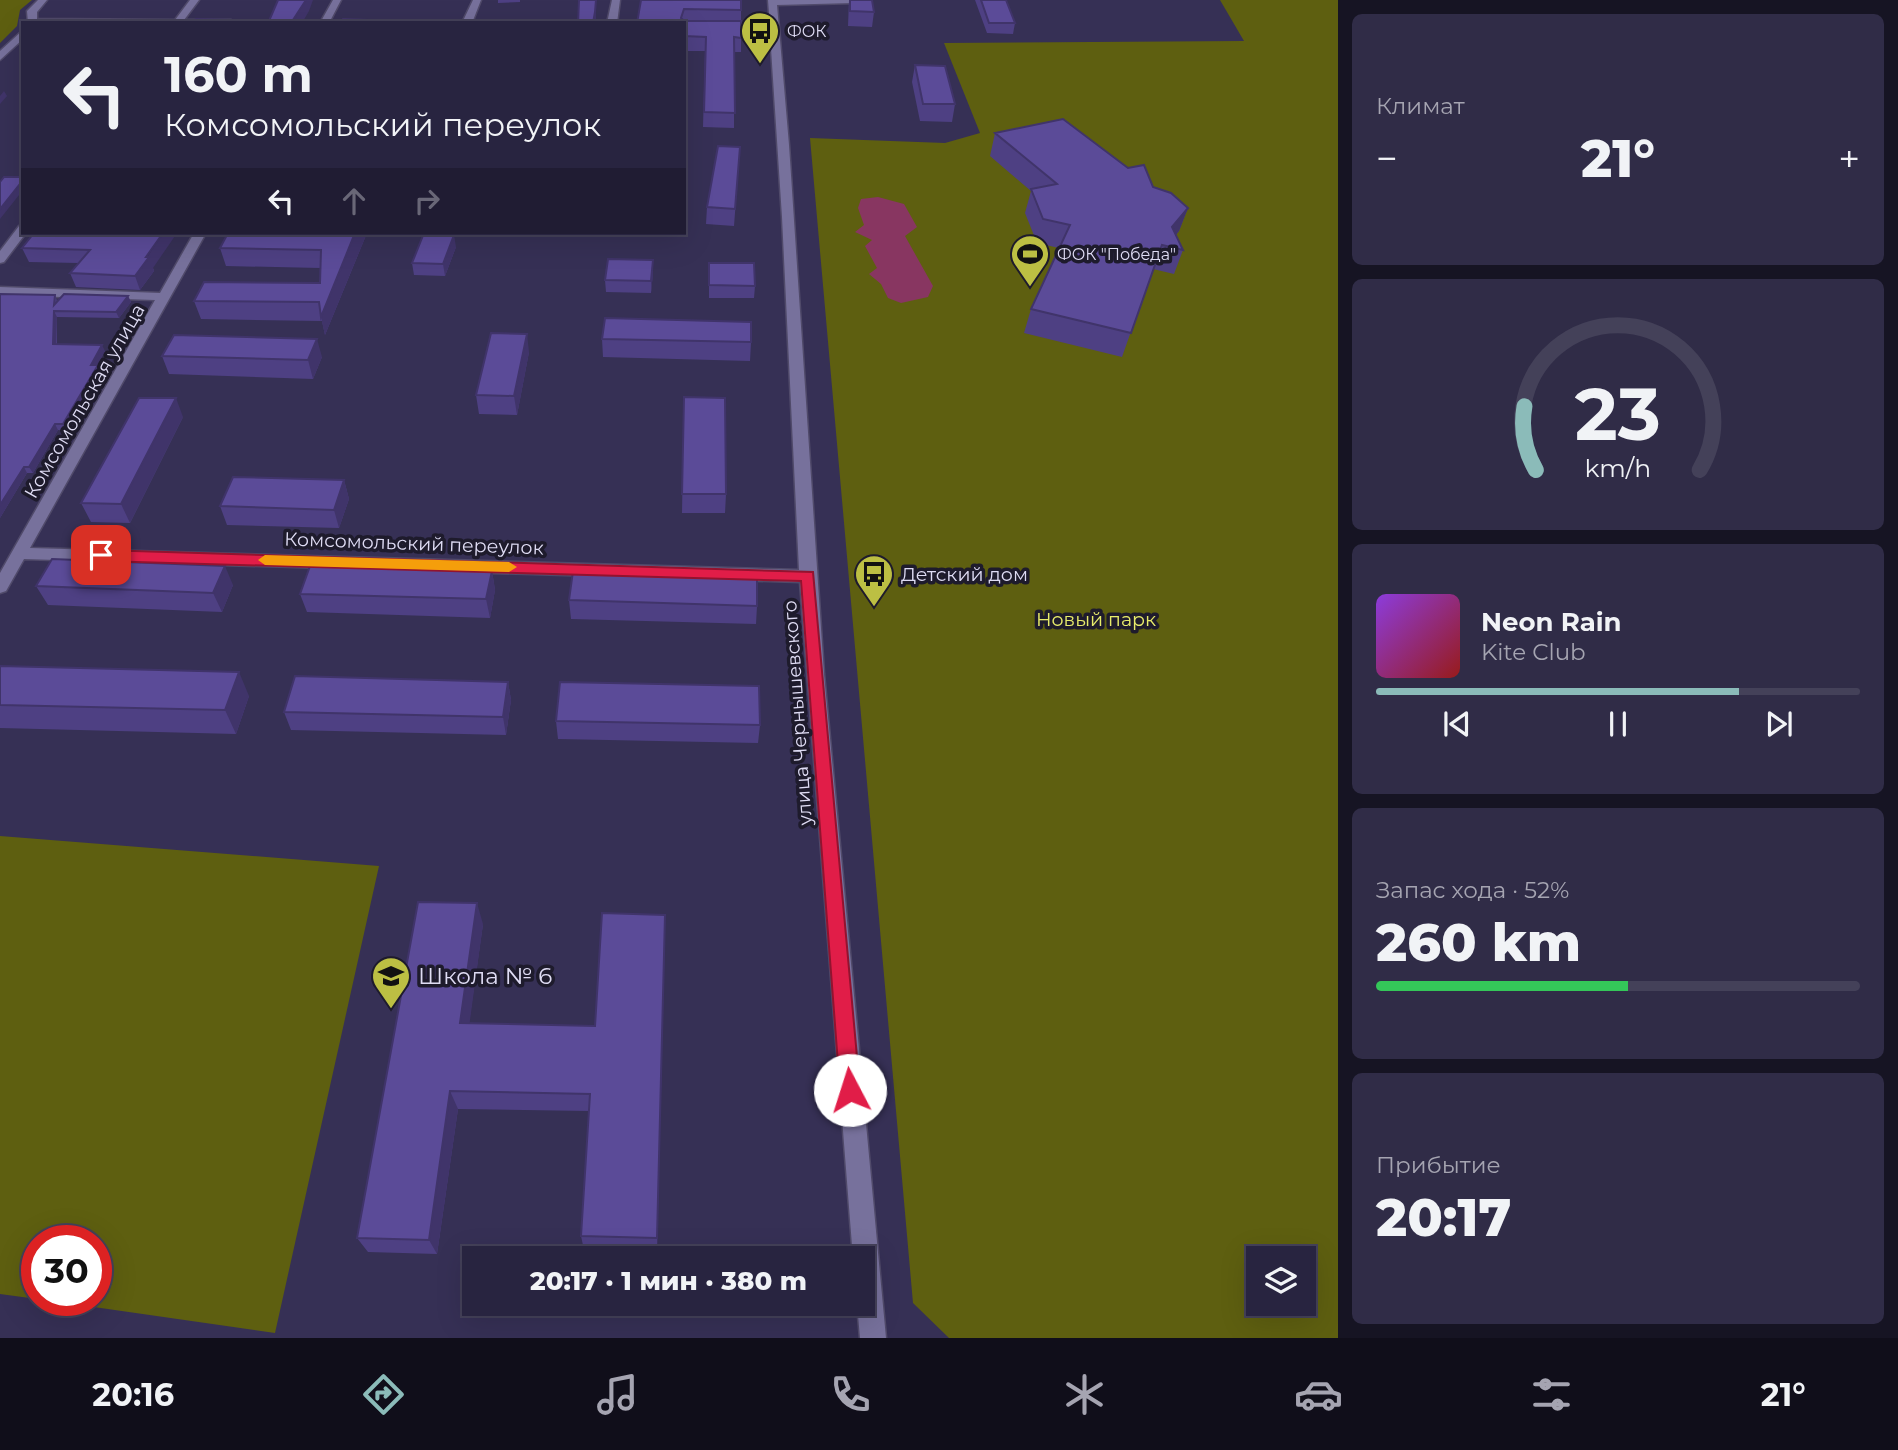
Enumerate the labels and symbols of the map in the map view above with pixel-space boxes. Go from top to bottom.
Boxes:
bus stop icon: ФОК [739,10,781,65]
place label: ФОК [787,22,827,41]
sports icon: ФОК "Победа" [1009,233,1051,288]
place label: ФОК "Победа" [1057,245,1176,264]
street label: Комсомольская улица [19,300,150,503]
pin [71,525,131,585]
street label: Комсомольский переулок [284,527,544,560]
bus stop icon: Детский дом [853,553,895,608]
place label: Детский дом [901,563,1028,586]
street label: улица Чернышевского [778,600,817,827]
park label: Новый парк [1036,608,1156,631]
school or university icon: Школа № 6 [370,955,412,1010]
place label: Школа № 6 [418,962,552,990]
position arrow [813,1053,887,1127]
speed limit sign: 30 [21,1225,112,1316]

